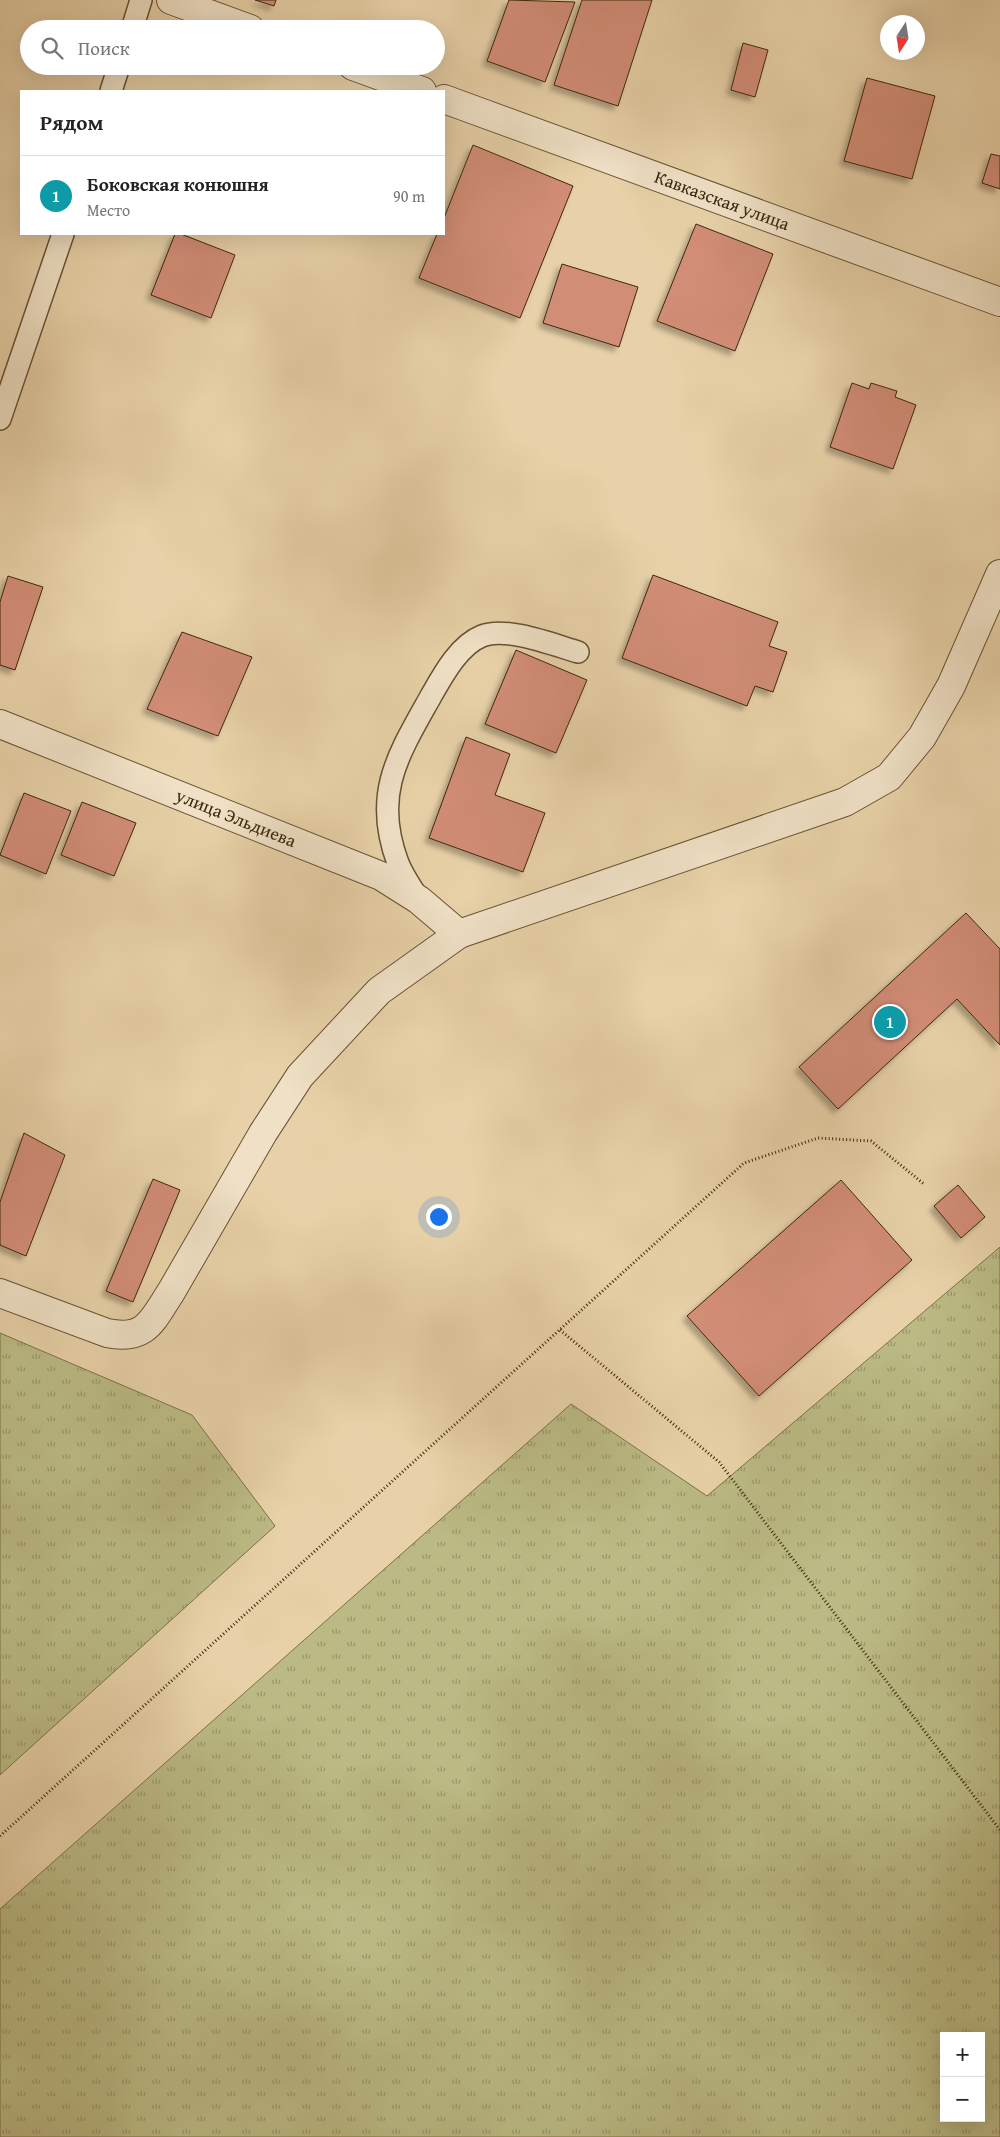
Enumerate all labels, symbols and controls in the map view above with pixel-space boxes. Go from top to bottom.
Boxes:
north arrow [880,15,925,60]
search box [20,20,445,75]
icon: search [38,34,66,62]
text: Поиск [78,34,130,62]
text: Рядом [40,107,103,138]
street label: Кавказская улица [651,163,794,237]
text: Боковская конюшня [87,170,269,198]
text: 1 [52,184,60,208]
text: 90 m [393,184,425,208]
text: Место [87,198,130,222]
street label: улица Эльдиева [171,781,301,854]
pin: 1 [874,1003,906,1041]
your location [426,1204,452,1230]
map controls [940,2032,985,2122]
button: + [940,2032,985,2077]
button: − [940,2077,985,2122]

